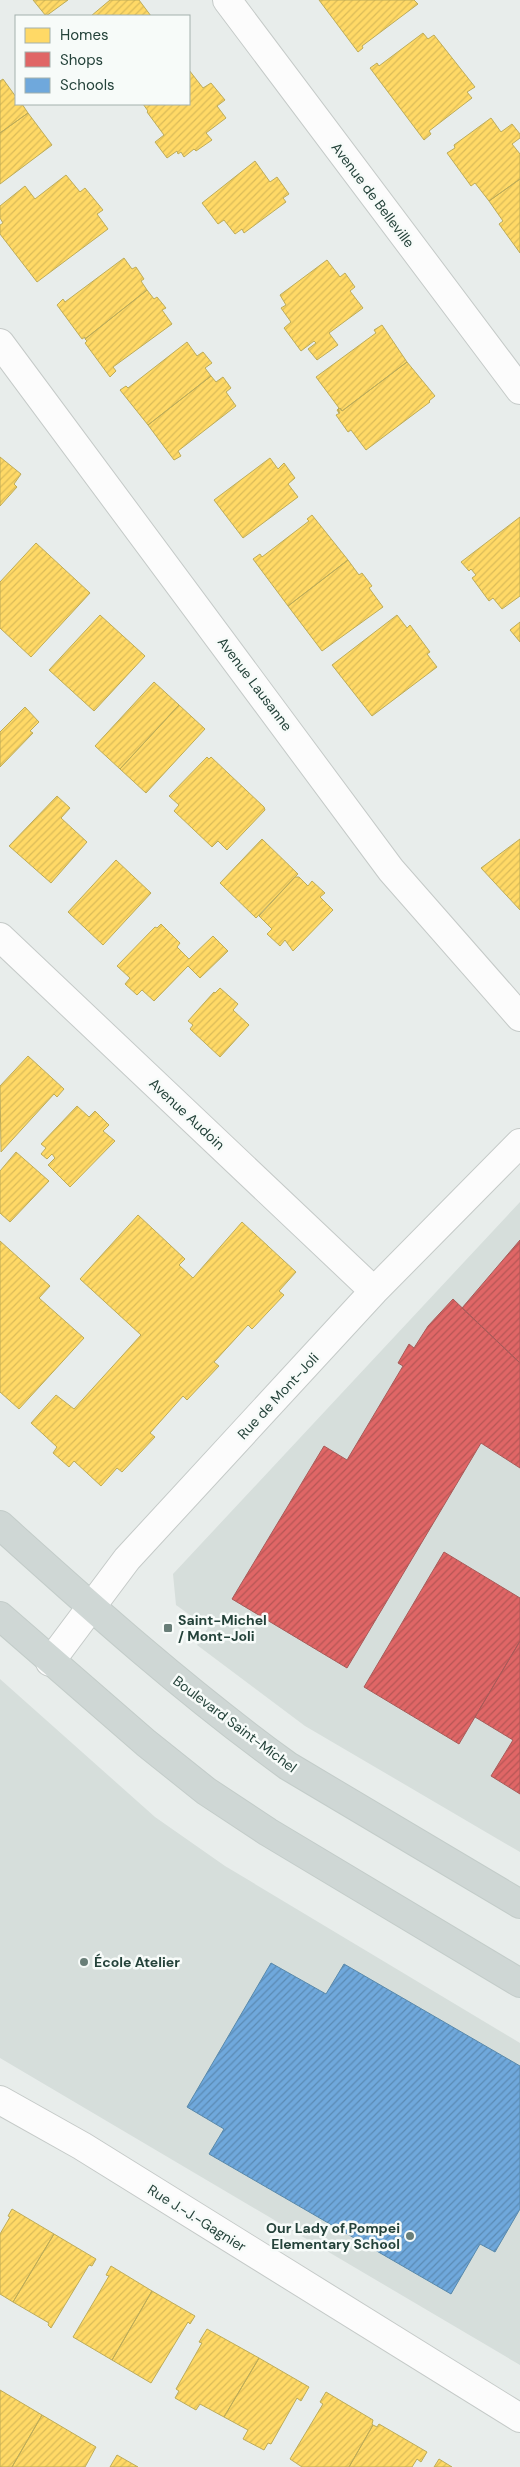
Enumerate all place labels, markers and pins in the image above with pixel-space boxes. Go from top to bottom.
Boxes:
place label: Saint-Michel / Mont-Joli [178,1611,267,1645]
marker: Saint-Michel / Mont-Joli [162,1622,174,1634]
place label: École Atelier [94,1953,180,1971]
marker: École Atelier [78,1956,90,1968]
place label: Our Lady of Pompei Elementary School [266,2219,400,2253]
marker: Our Lady of Pompei Elementary School [404,2230,416,2242]

